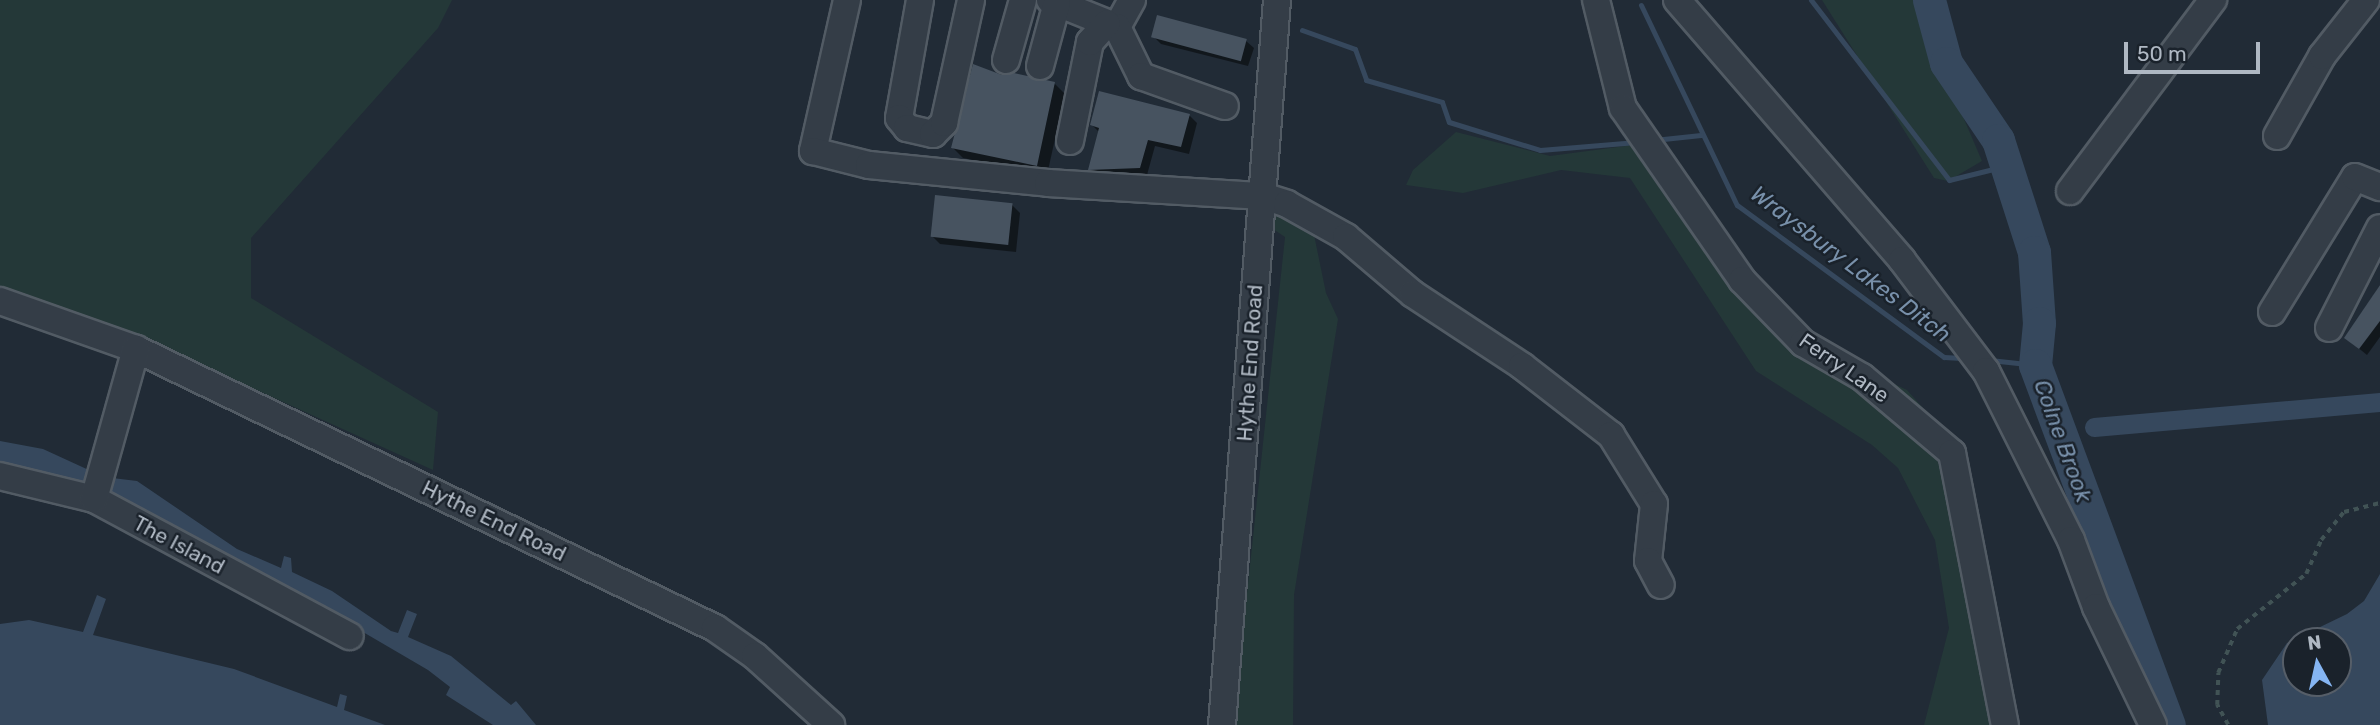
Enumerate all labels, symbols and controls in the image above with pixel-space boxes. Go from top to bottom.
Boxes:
scale bar [2128,28,2264,72]
text: 50 m [2137,41,2187,66]
water label: Wraysbury Lakes Ditch [1745,180,1957,348]
street label: Hythe End Road [1232,284,1268,442]
street label: Ferry Lane [1794,328,1894,408]
water label: Colne Brook [2028,376,2098,506]
street label: Hythe End Road [418,475,570,567]
street label: The Island [129,510,229,580]
north arrow [2282,627,2352,697]
text: N [2306,630,2323,655]

